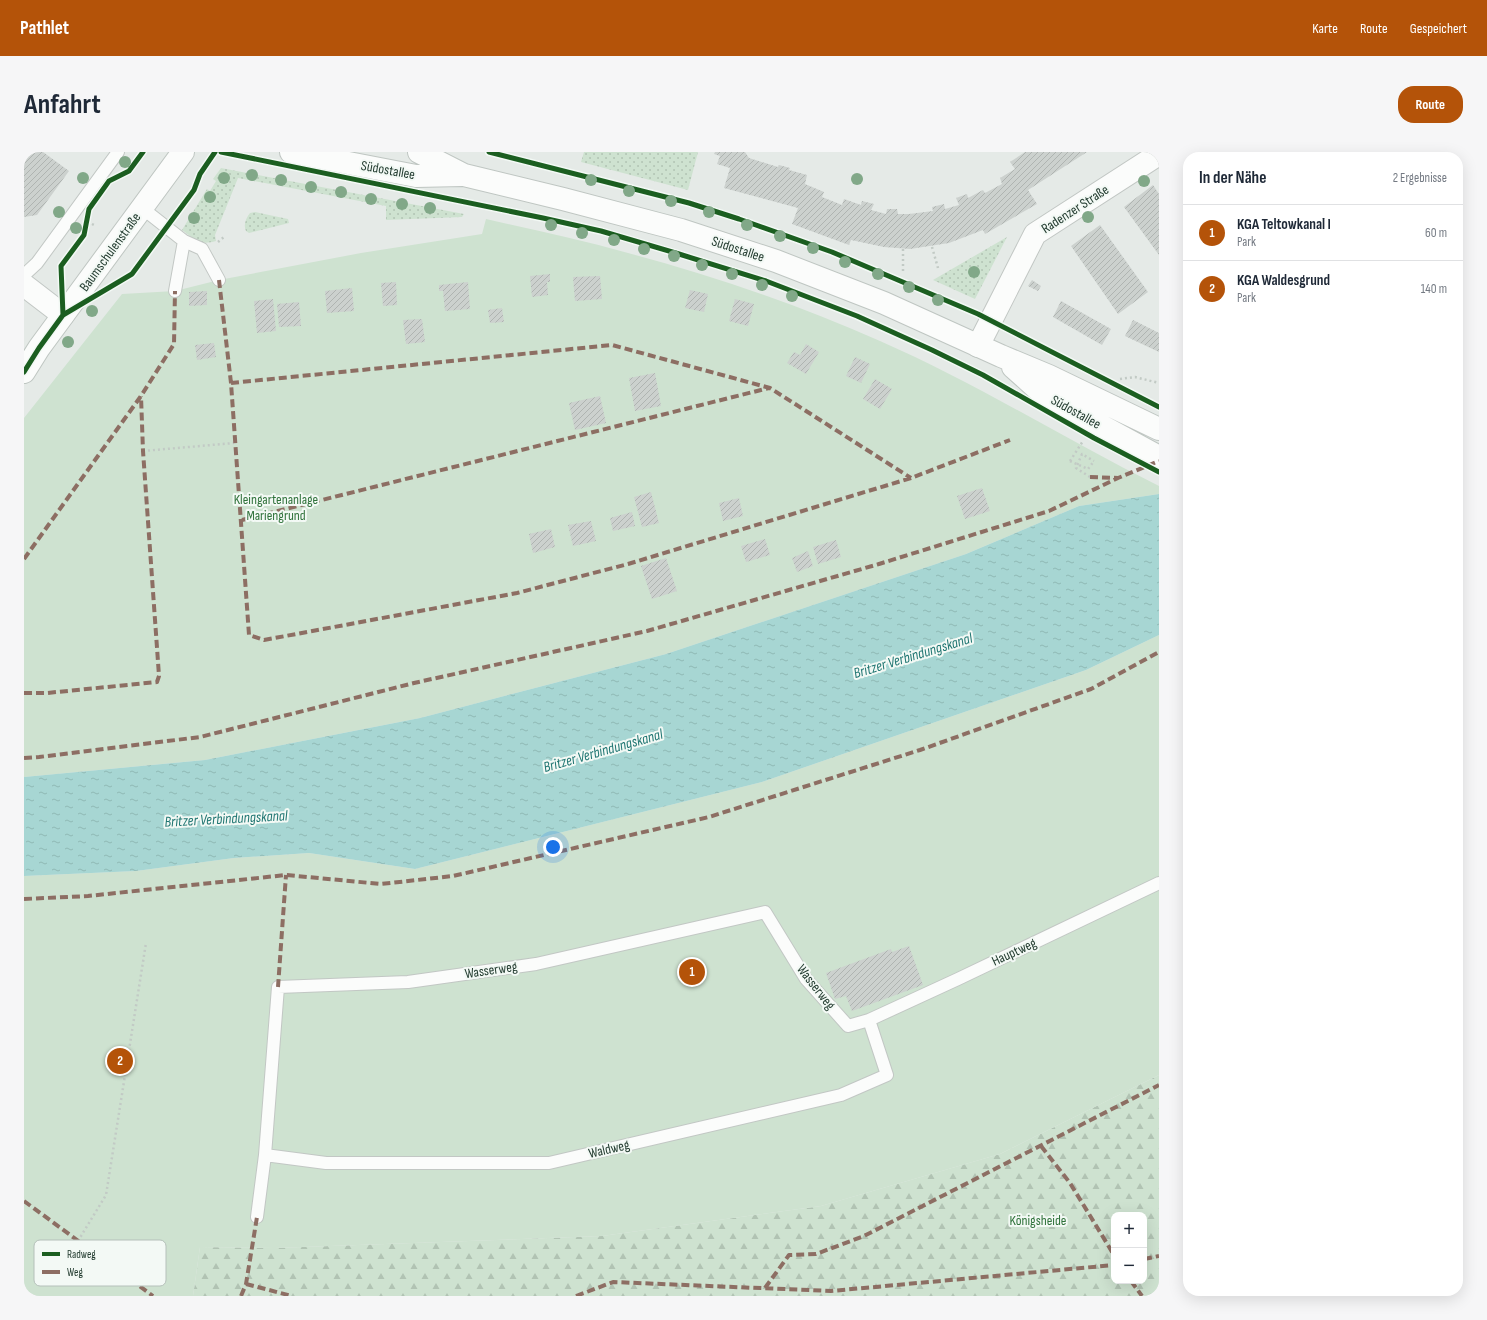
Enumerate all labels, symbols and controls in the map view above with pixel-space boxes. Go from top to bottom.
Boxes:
text: Pathlet [20,17,69,40]
text: Karte [1312,20,1338,37]
text: Route [1360,20,1388,37]
text: Gespeichert [1410,20,1467,37]
button: Route [1398,86,1463,123]
text: Anfahrt [24,88,101,121]
street label: Südostallee [360,157,416,183]
text: In der Nähe [1199,168,1266,188]
text: 2 Ergebnisse [1393,170,1447,186]
street label: Radenzer Straße [1038,181,1112,237]
street label: Baumschulenstraße [76,209,144,295]
text: KGA Teltowkanal I [1237,215,1331,234]
text: 1 [1209,225,1215,241]
text: 60 m [1425,225,1447,241]
street label: Südostallee [709,232,767,266]
text: Park [1237,234,1256,250]
text: KGA Waldesgrund [1237,271,1330,290]
text: 2 [1209,281,1215,297]
text: 140 m [1421,281,1447,297]
text: Park [1237,290,1256,306]
street label: Südostallee [1048,391,1104,433]
park label: Kleingartenanlage Mariengrund [234,491,318,524]
water label: Britzer Verbindungskanal [851,629,976,683]
water label: Britzer Verbindungskanal [541,725,666,777]
water label: Britzer Verbindungskanal [164,806,289,832]
your location [543,837,563,857]
street label: Hauptweg [989,934,1039,970]
pin: 1 [679,957,705,987]
street label: Wasserweg [464,958,519,982]
street label: Wasserweg [793,961,839,1013]
pin: 2 [107,1046,133,1076]
street label: Waldweg [587,1136,632,1162]
park label: Königsheide [1010,1212,1066,1229]
map controls [1111,1212,1147,1284]
button: + [1111,1212,1147,1248]
legend [34,1240,166,1286]
text: Radweg [67,1248,96,1261]
button: − [1111,1248,1147,1284]
text: Weg [67,1266,83,1279]

